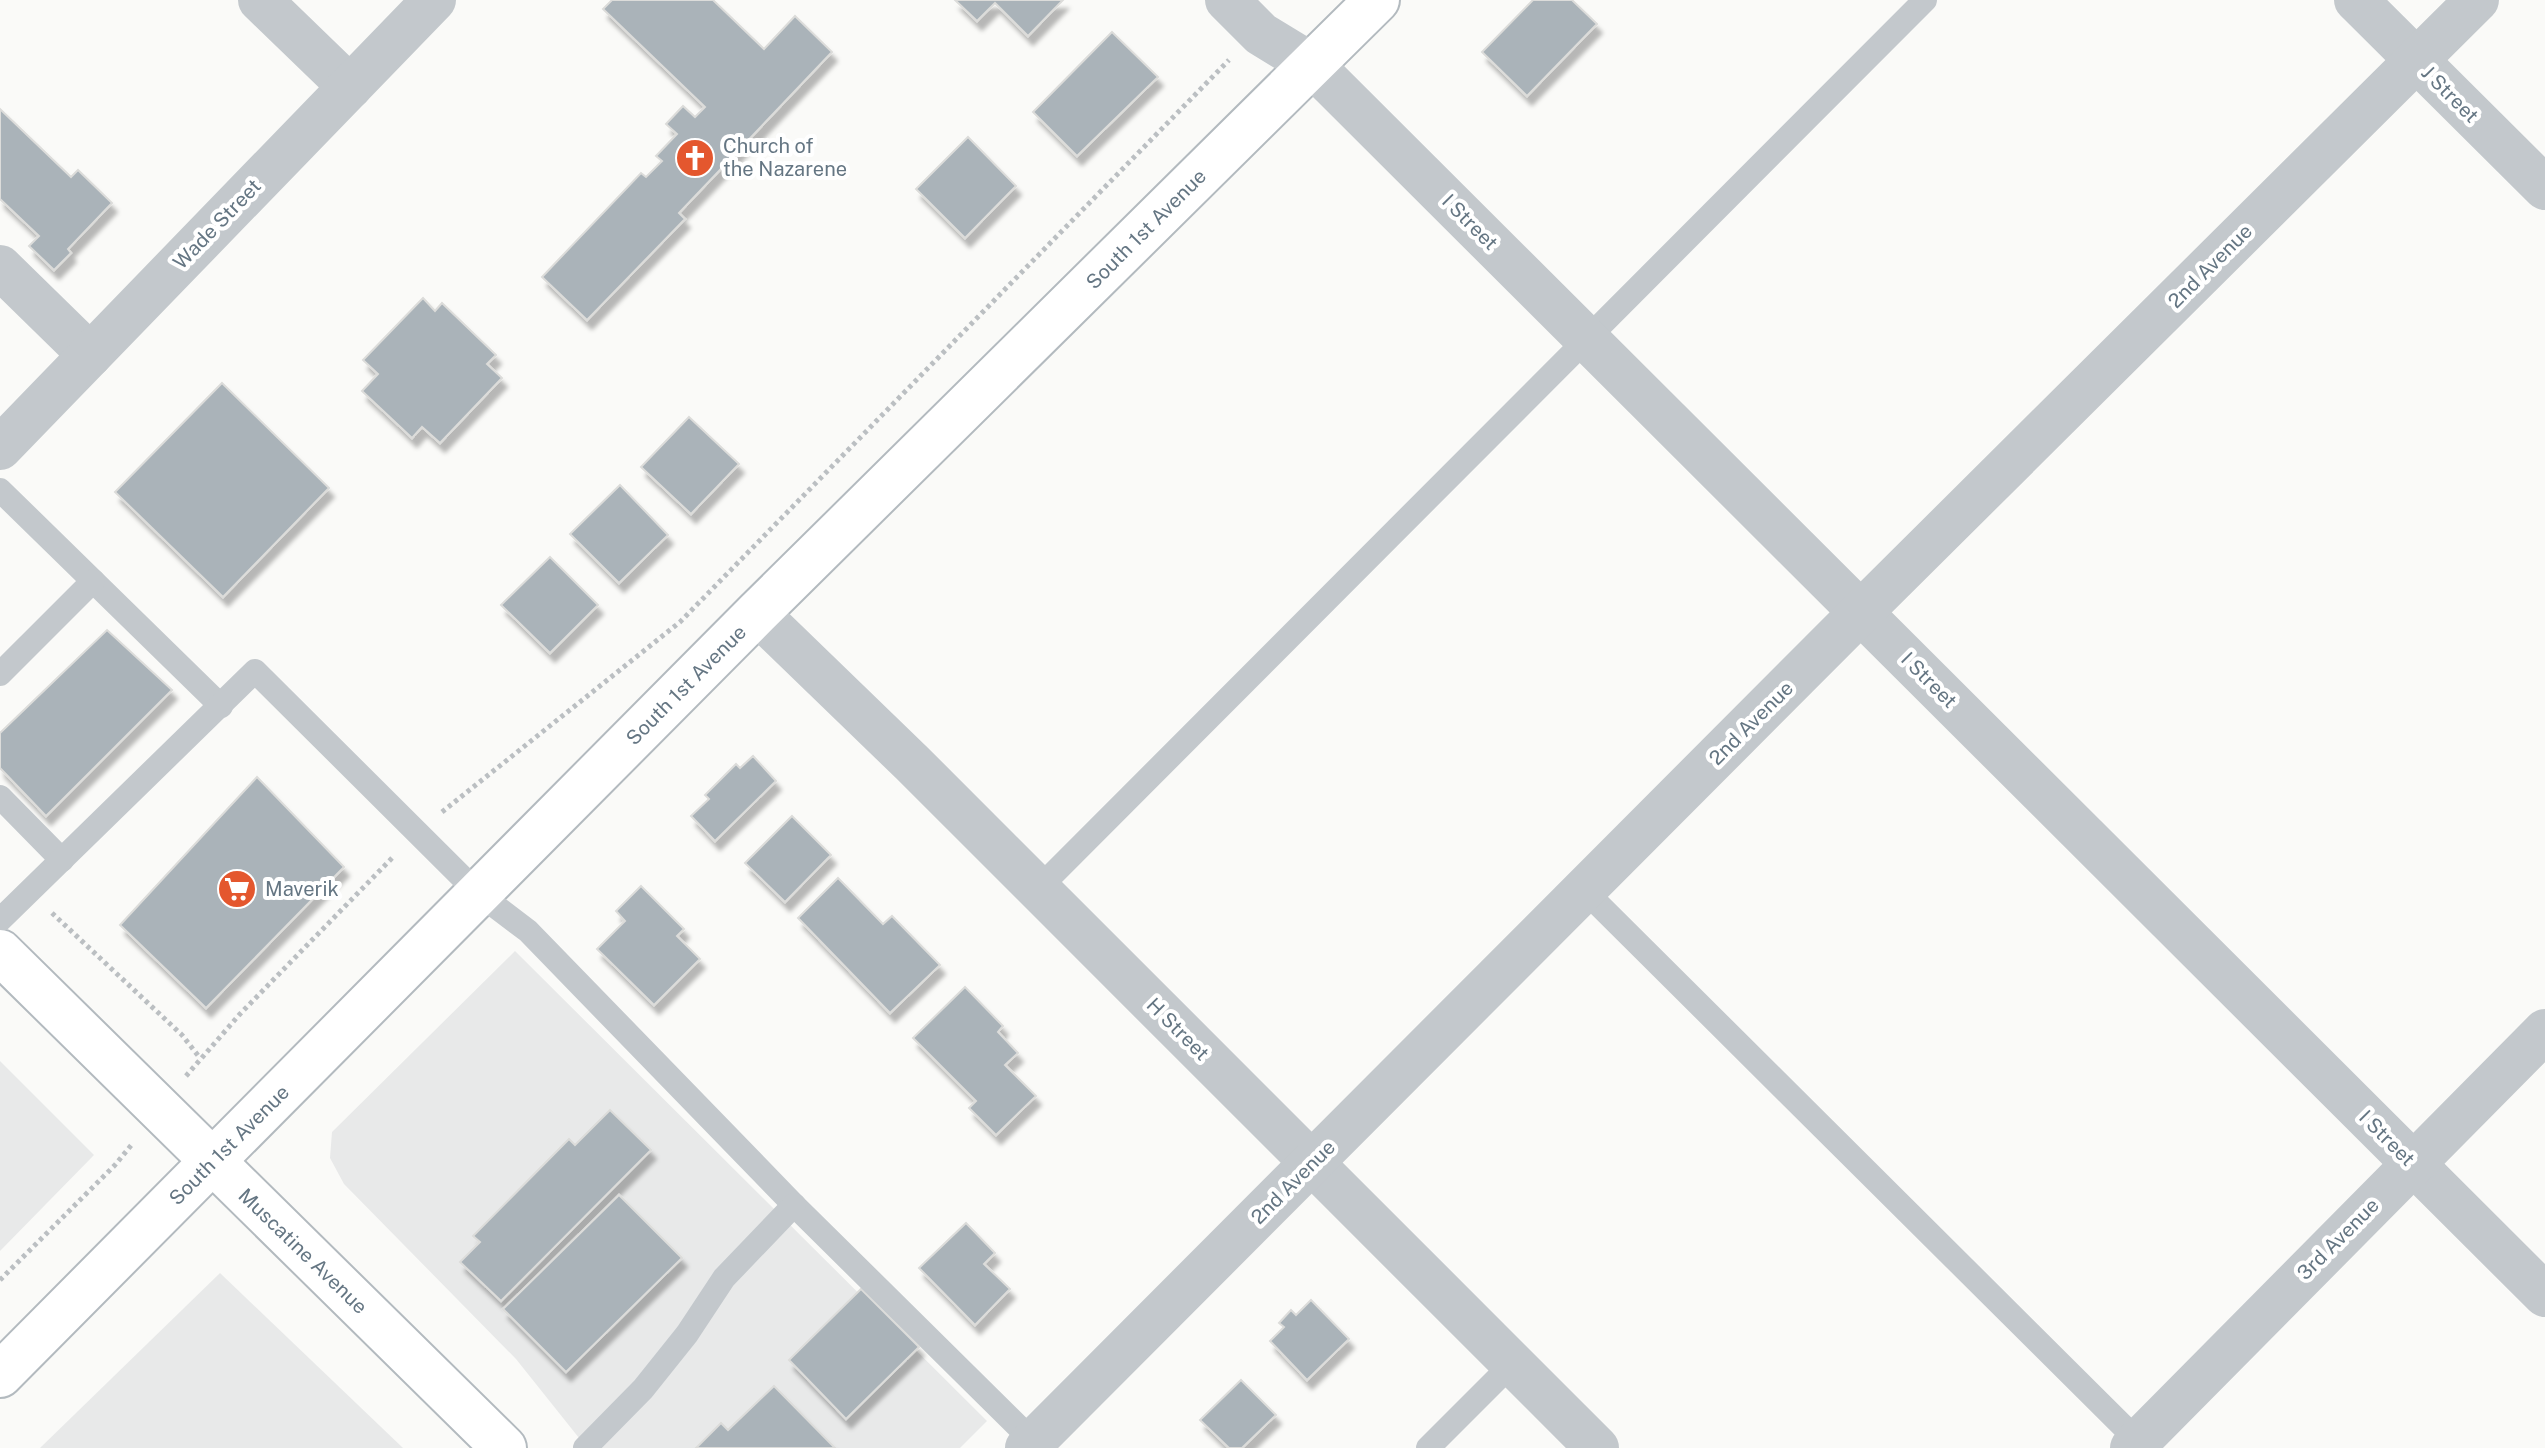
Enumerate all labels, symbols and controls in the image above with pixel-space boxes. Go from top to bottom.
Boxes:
street label: J Street [2416,60,2484,128]
place label: Church of the Nazarene [723,134,847,181]
church icon: Church of the Nazarene [674,137,716,179]
street label: South 1st Avenue [1081,164,1211,294]
street label: Wade Street [168,174,266,274]
street label: I Street [1437,189,1503,255]
street label: 2nd Avenue [2163,219,2257,313]
street label: South 1st Avenue [621,620,751,750]
street label: I Street [1896,647,1962,713]
street label: 2nd Avenue [1704,676,1798,770]
supermarket icon: Maverik [216,868,258,910]
place label: Maverik [265,877,339,901]
street label: H Street [1142,993,1214,1065]
street label: South 1st Avenue [164,1080,294,1210]
street label: I Street [2354,1105,2420,1171]
street label: 2nd Avenue [1246,1135,1340,1229]
street label: Muscatine Avenue [234,1183,372,1319]
street label: 3rd Avenue [2292,1193,2384,1285]

